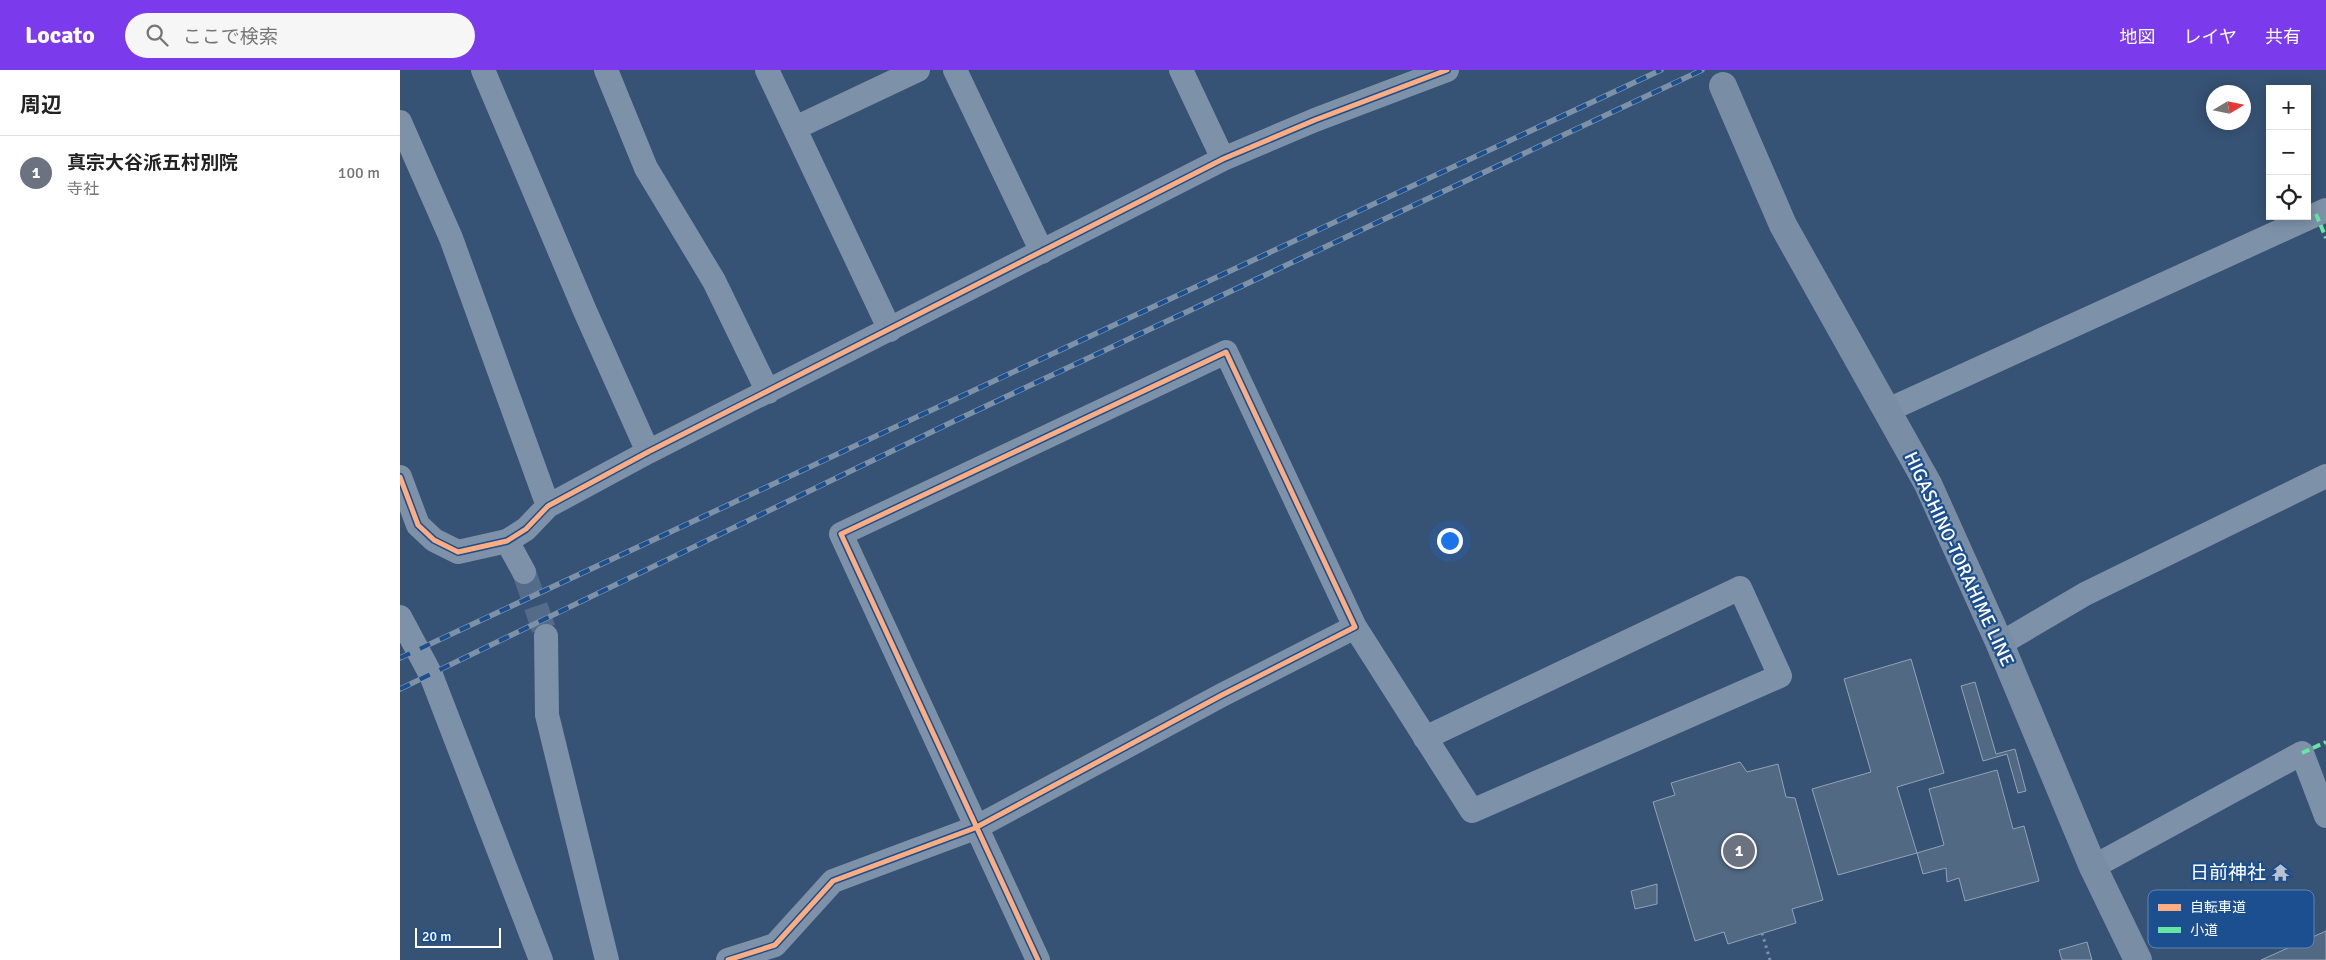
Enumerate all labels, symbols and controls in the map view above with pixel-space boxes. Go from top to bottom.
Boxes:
search box [125,13,475,58]
text: Locato [25,20,95,50]
icon: search [143,21,171,49]
text: ここで検索 [183,25,278,49]
text: 地図 [2120,26,2156,48]
text: レイヤ [2184,26,2237,48]
text: 共有 [2265,26,2301,48]
north arrow [2206,85,2251,130]
map controls [2266,85,2311,220]
button: + [2266,85,2311,130]
text: 周辺 [20,92,62,118]
button: − [2266,130,2311,175]
text: 真宗大谷派五村別院 [67,151,238,175]
text: 1 [32,163,40,183]
text: 100 m [338,163,380,183]
button: locate [2266,175,2311,220]
text: 寺社 [67,179,99,199]
street label: HIGASHINO-TORAHIME LINE [1899,448,2019,670]
your location [1437,528,1463,554]
pin: 1 [1723,832,1755,870]
place label: 日前神社 [2190,861,2266,885]
temple icon: 日前神社 [2270,863,2290,883]
legend [2148,890,2314,948]
text: 自転車道 [2190,899,2246,916]
text: 小道 [2190,922,2218,939]
scale bar [415,925,501,948]
text: 20 m [422,928,451,945]

